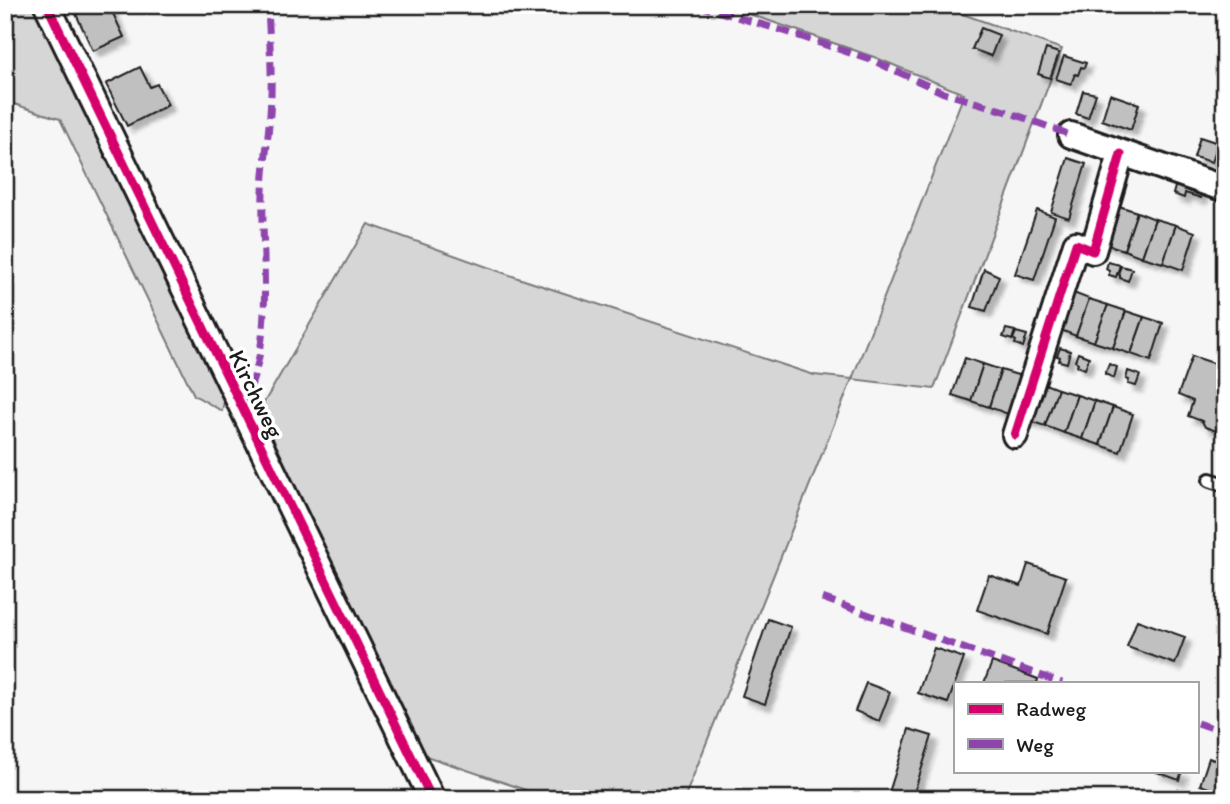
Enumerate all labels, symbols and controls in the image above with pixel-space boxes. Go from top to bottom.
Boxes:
street label: Kirchweg [223,345,291,443]
legend [954,682,1198,772]
text: Radweg [1016,696,1086,721]
text: Weg [1016,732,1054,757]

